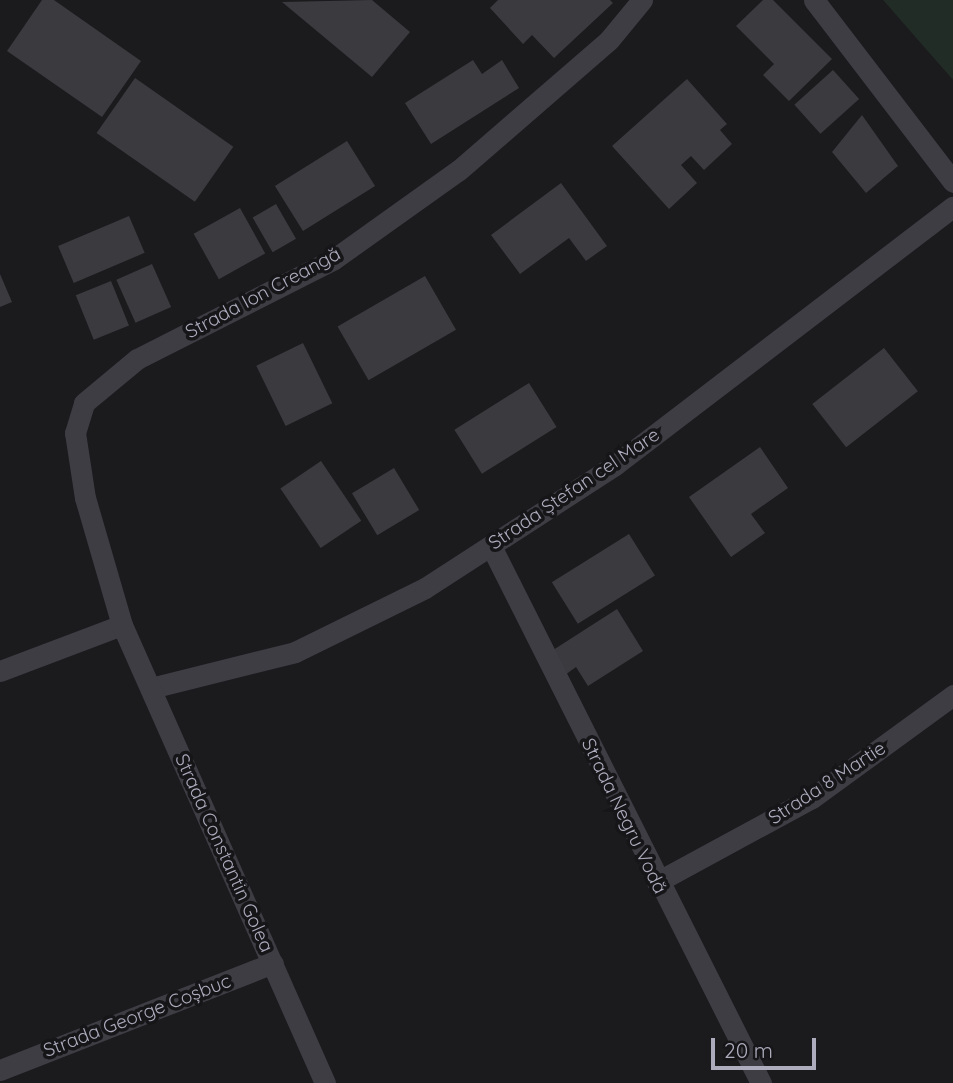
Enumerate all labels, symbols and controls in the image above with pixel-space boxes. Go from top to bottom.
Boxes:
street label: Strada Ion Creangă [182,243,344,343]
street label: Strada Ștefan cel Mare [484,423,664,555]
street label: Strada Negru Vodă [576,734,672,898]
street label: Strada 8 Martie [764,737,890,829]
street label: Strada Constantin Golea [170,750,278,956]
street label: Strada George Coșbuc [40,970,234,1062]
scale bar [715,1024,820,1068]
text: 20 m [724,1037,773,1063]

